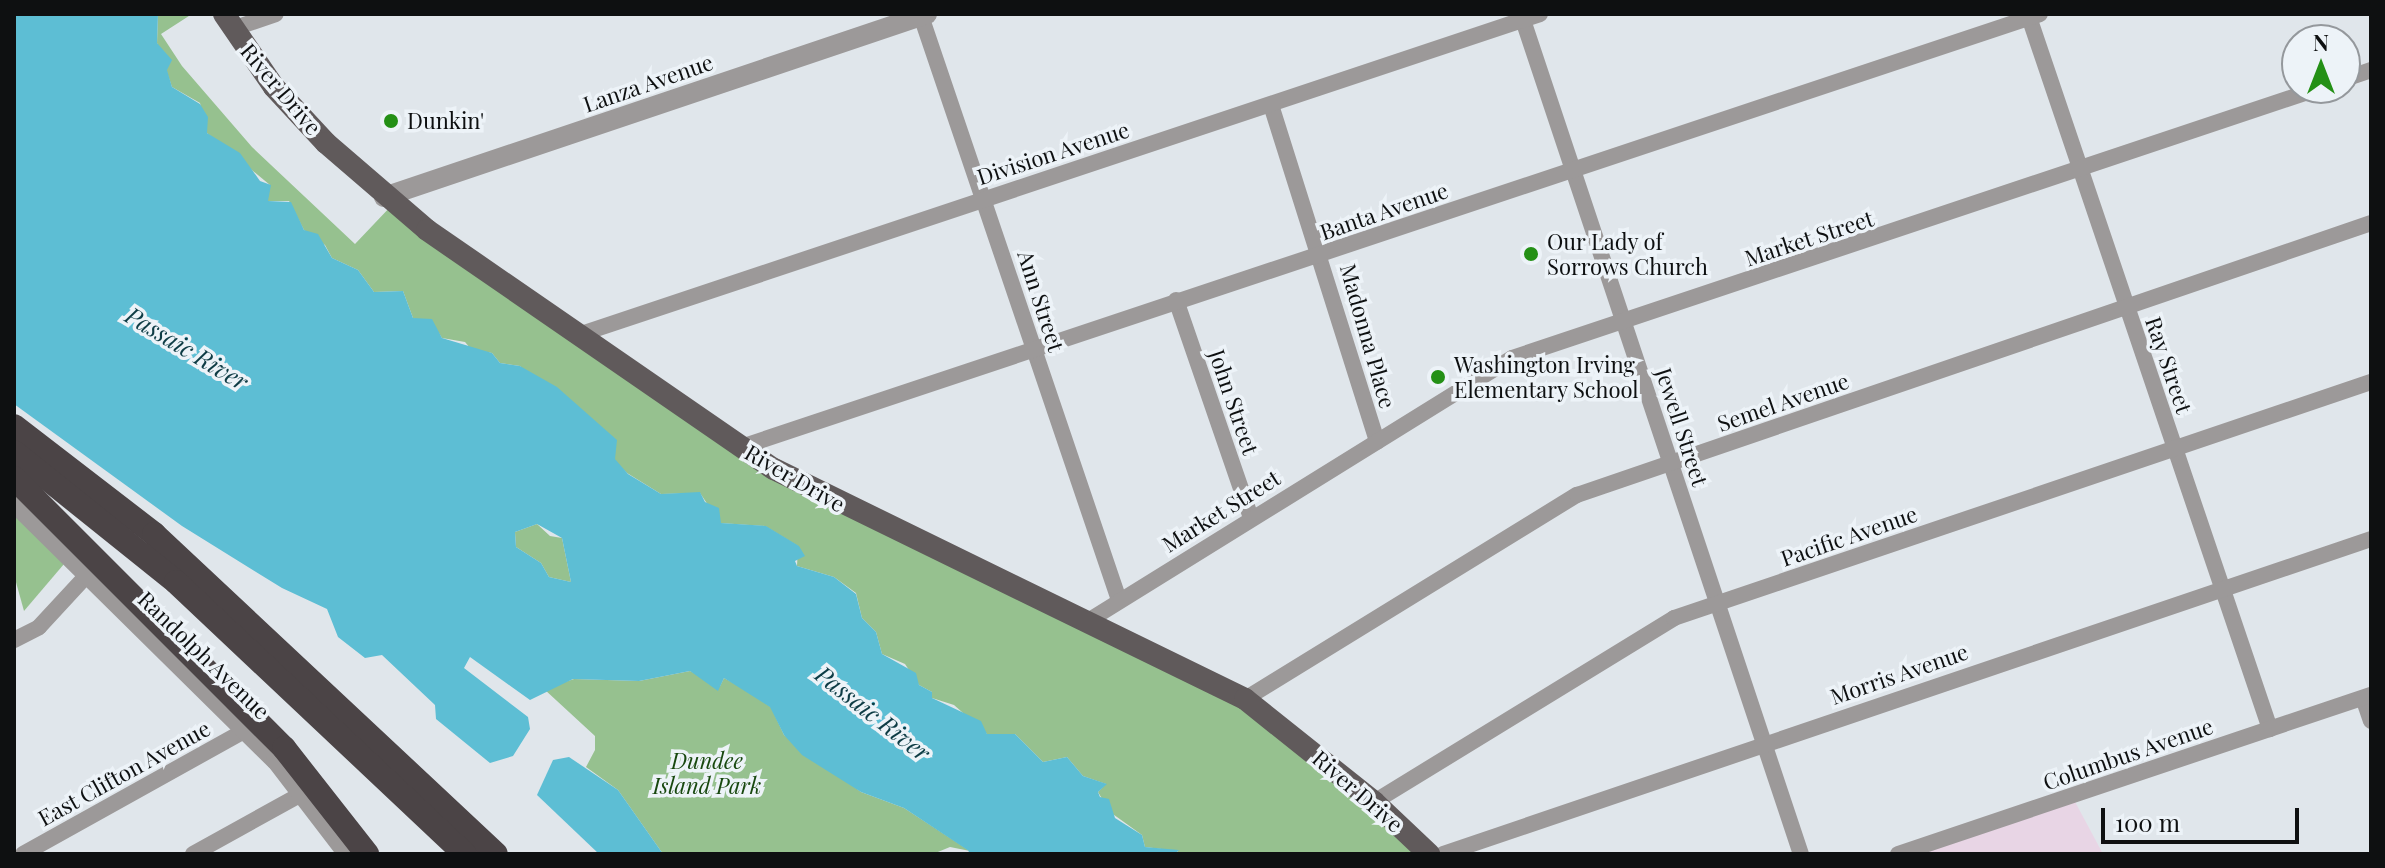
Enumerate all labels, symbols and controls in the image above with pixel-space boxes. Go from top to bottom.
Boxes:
north arrow [2281,24,2361,104]
text: N [2313,27,2329,57]
street label: River Drive [235,38,327,140]
street label: Lanza Avenue [579,48,717,118]
place label: Dunkin' [407,108,484,134]
marker: Dunkin' [382,112,400,130]
street label: Division Avenue [973,116,1133,190]
street label: Banta Avenue [1316,177,1452,245]
street label: Market Street [1741,205,1877,271]
place label: Our Lady of Sorrows Church [1547,228,1708,280]
marker: Our Lady of Sorrows Church [1522,245,1540,263]
street label: Ann Street [1012,247,1070,355]
street label: Madonna Place [1335,261,1401,411]
water label: Passaic River [121,300,253,396]
street label: Ray Street [2140,313,2198,417]
street label: John Street [1204,346,1264,458]
place label: Washington Irving Elementary School [1454,351,1639,402]
street label: Jewell Street [1650,365,1714,489]
street label: Semel Avenue [1713,367,1853,437]
marker: Washington Irving Elementary School [1429,368,1447,386]
street label: River Drive [740,439,850,517]
street label: Market Street [1157,464,1285,558]
street label: Pacific Avenue [1777,500,1921,572]
street label: Randolph Avenue [133,585,275,725]
street label: Morris Avenue [1826,638,1972,710]
water label: Passaic River [810,659,936,767]
street label: Columbus Avenue [2039,712,2217,796]
street label: East Clifton Avenue [33,715,215,831]
street label: River Drive [1307,744,1409,838]
park label: Dundee Island Park [653,747,761,798]
scale bar [2105,792,2303,842]
text: 100 m [2115,806,2180,838]

